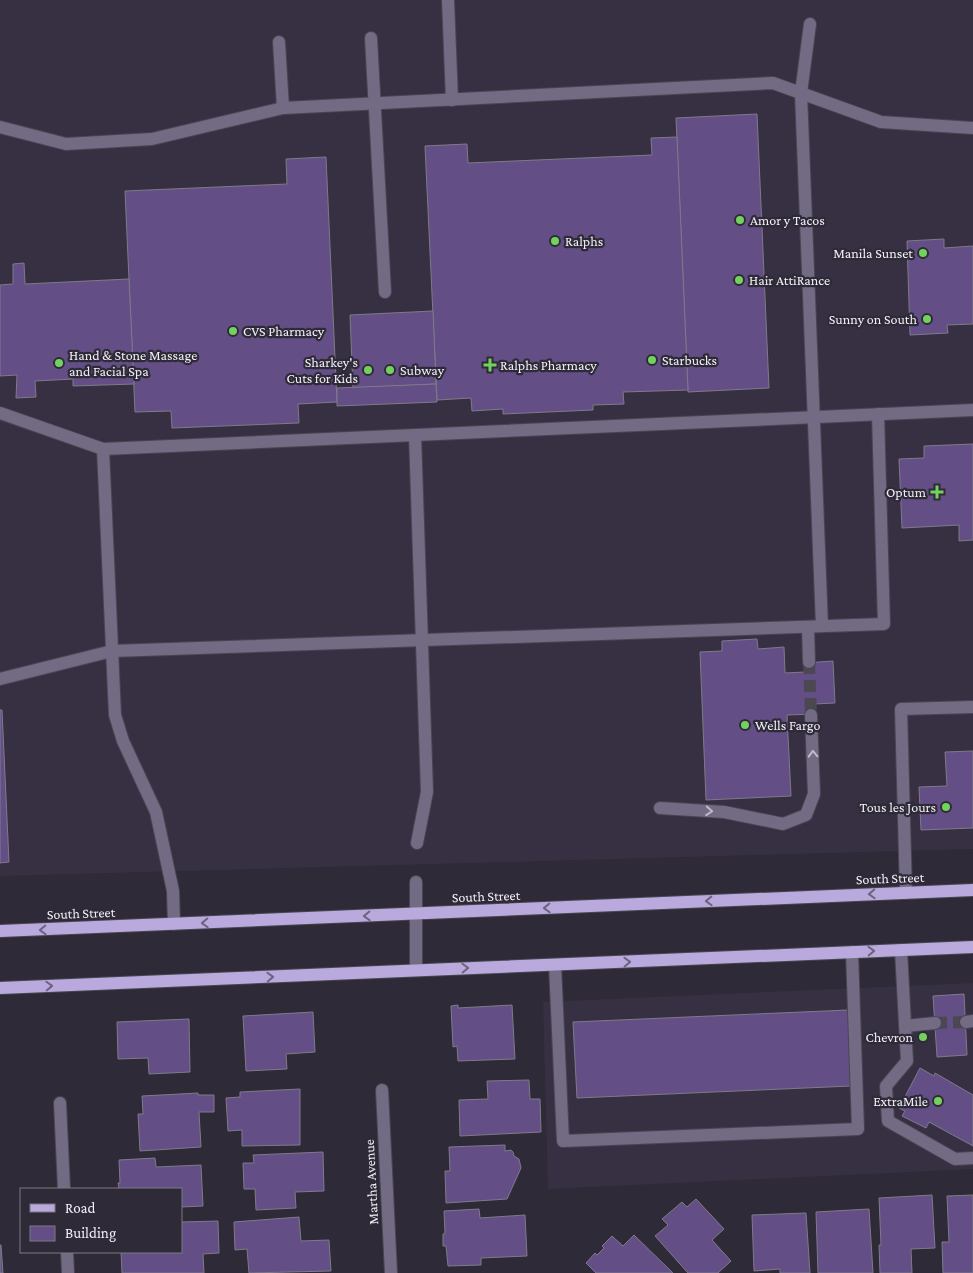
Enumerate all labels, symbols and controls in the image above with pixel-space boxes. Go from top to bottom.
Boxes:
place label: Amor y Tacos [750,212,825,228]
marker: Amor y Tacos [734,214,746,226]
place label: Ralphs [565,233,603,249]
marker: Ralphs [549,235,561,247]
place label: Manila Sunset [833,245,913,261]
marker: Manila Sunset [917,247,929,259]
place label: Hair AttiRance [749,272,830,288]
marker: Hair AttiRance [733,274,745,286]
place label: Sunny on South [829,311,917,327]
marker: Sunny on South [921,313,933,325]
place label: CVS Pharmacy [243,323,325,339]
marker: CVS Pharmacy [227,325,239,337]
place label: Hand & Stone Massage and Facial Spa [69,347,197,379]
place label: Starbucks [662,352,717,368]
place label: Sharkey's Cuts for Kids [287,354,358,386]
marker: Starbucks [646,354,658,366]
marker: Hand & Stone Massage and Facial Spa [53,357,65,369]
place label: Ralphs Pharmacy [500,357,597,373]
marker: Ralphs Pharmacy [484,359,496,371]
place label: Subway [400,362,445,378]
marker: Sharkey's Cuts for Kids [362,364,374,376]
marker: Subway [384,364,396,376]
place label: Optum [886,484,926,500]
marker: Optum [930,485,944,499]
place label: Wells Fargo [755,717,820,733]
marker: Wells Fargo [739,719,751,731]
one-way arrow [807,750,818,758]
place label: Tous les Jours [860,799,936,815]
marker: Tous les Jours [940,801,952,813]
one-way arrow [705,805,713,816]
street label: South Street [855,869,925,887]
street label: South Street [451,887,521,905]
one-way arrow [868,889,876,900]
one-way arrow [705,896,713,906]
one-way arrow [543,903,550,913]
street label: South Street [46,904,116,922]
one-way arrow [363,910,371,921]
one-way arrow [201,917,209,928]
one-way arrow [38,924,46,935]
one-way arrow [868,946,876,957]
one-way arrow [624,956,632,967]
one-way arrow [461,963,469,974]
one-way arrow [266,971,274,982]
one-way arrow [45,981,53,991]
place label: Chevron [865,1029,913,1045]
marker: Chevron [917,1031,929,1043]
place label: ExtraMile [873,1093,928,1109]
marker: ExtraMile [932,1095,944,1107]
street label: Martha Avenue [361,1139,381,1225]
legend [20,1188,182,1253]
text: Road [65,1200,96,1216]
text: Building [65,1225,116,1242]

